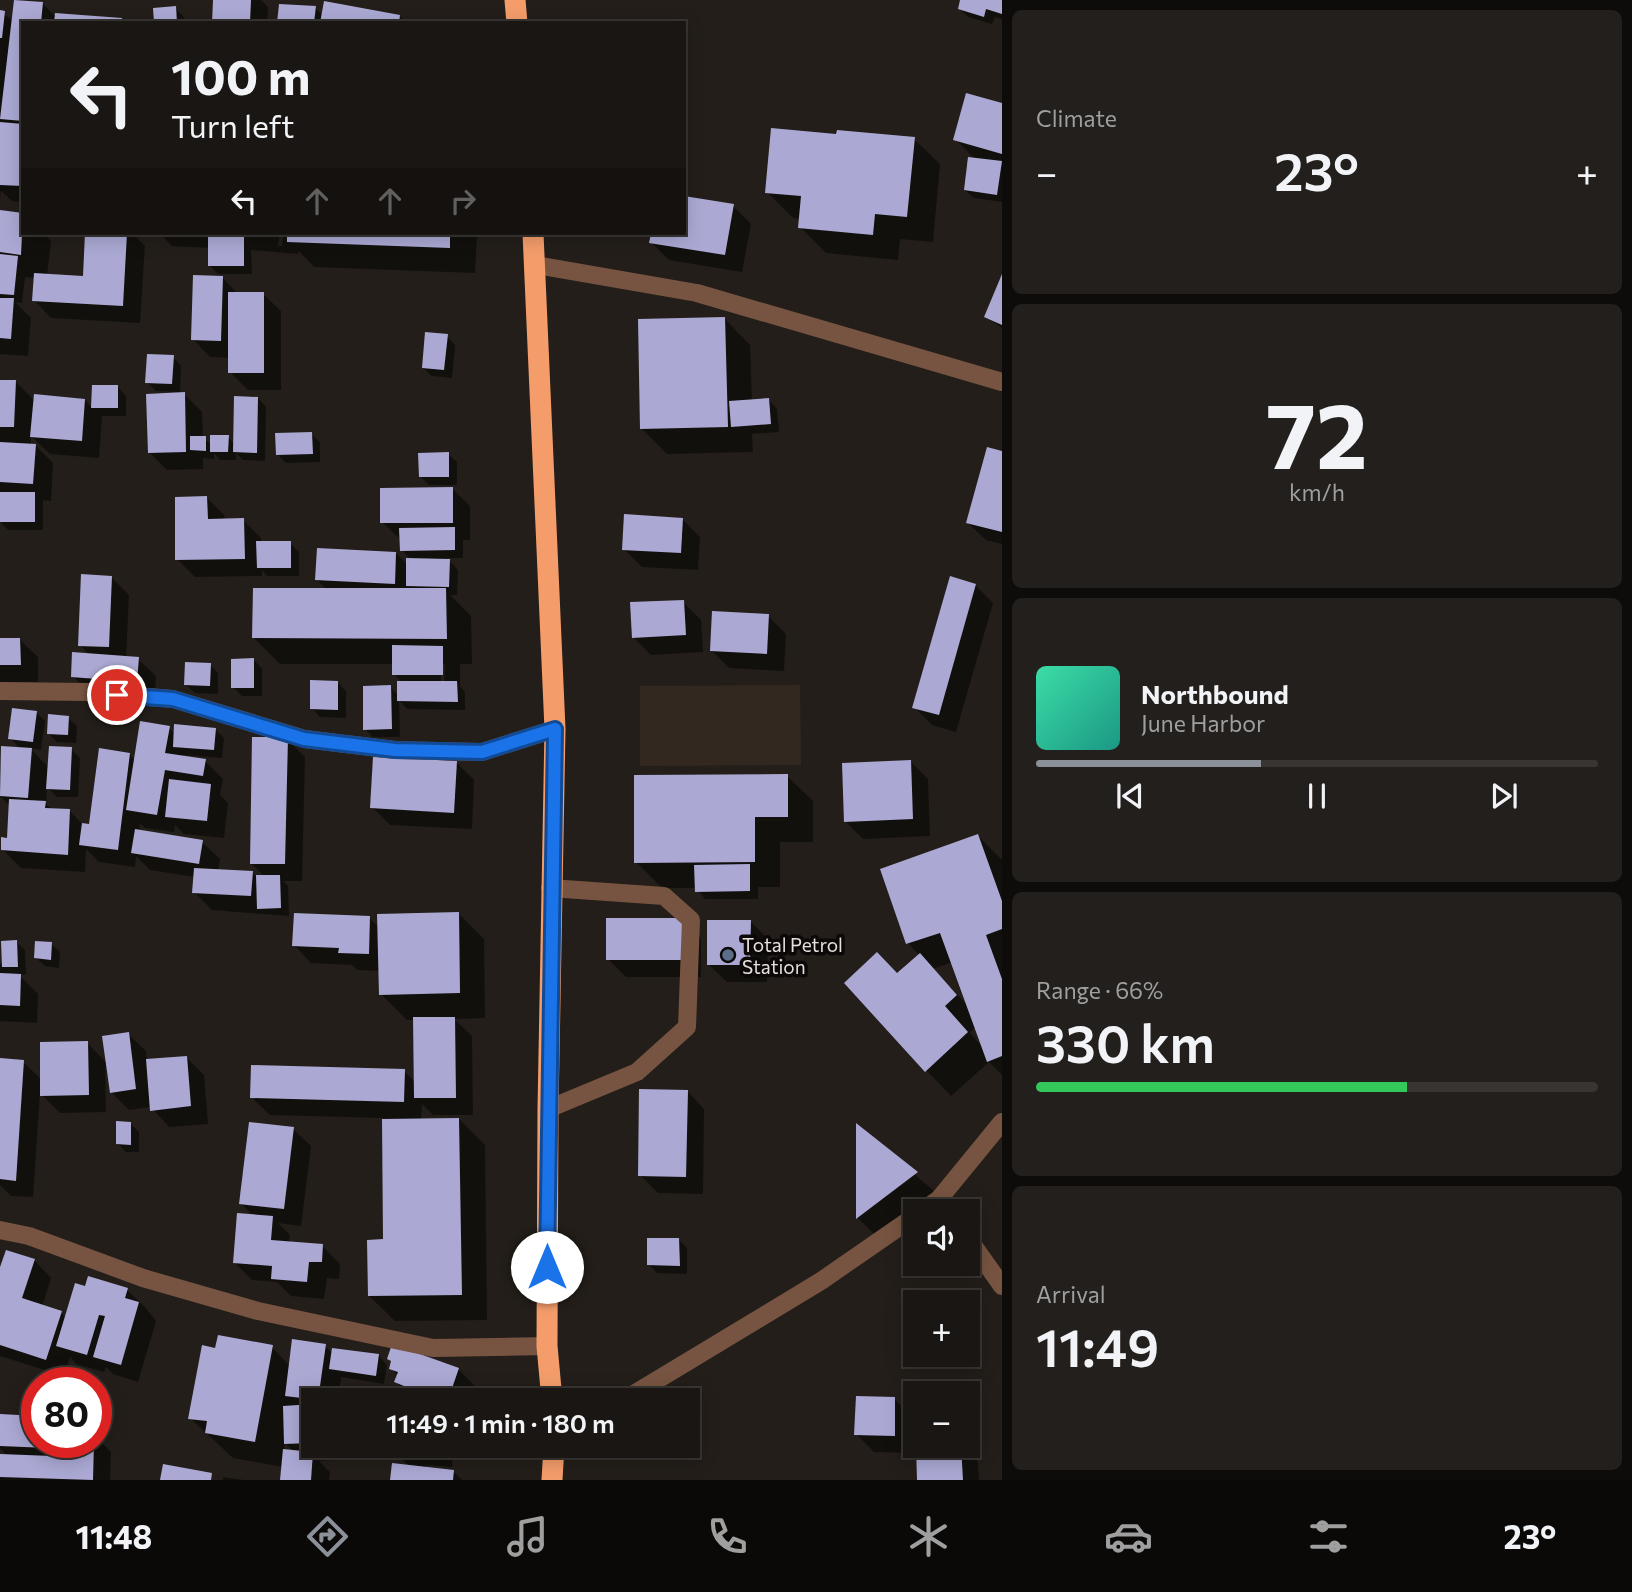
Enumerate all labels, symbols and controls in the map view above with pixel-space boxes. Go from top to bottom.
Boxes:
text: 100 m [171,45,310,105]
icon: left [56,49,147,140]
text: Climate [1036,104,1117,132]
text: Turn left [171,105,295,145]
text: 23° [1274,138,1359,202]
text: − [1036,148,1058,195]
text: + [1576,148,1598,195]
icon: left [225,182,263,220]
icon: ahead [298,182,336,220]
icon: ahead [371,182,409,220]
icon: right [444,182,482,220]
text: 72 [1266,376,1368,488]
text: km/h [1289,478,1345,506]
pin [87,665,147,725]
icon: arrive [98,676,136,714]
text: Northbound [1141,678,1289,709]
text: June Harbor [1141,709,1265,737]
icon: previous [1111,777,1149,815]
icon: pause [1298,777,1336,815]
icon: next [1485,777,1523,815]
place label: Total Petrol Station [742,933,843,978]
marker: Total Petrol Station [720,947,736,963]
text: Range · 66% [1036,976,1163,1004]
text: 330 km [1036,1010,1215,1074]
map controls [903,1199,980,1458]
button: sound [903,1199,980,1276]
position arrow [510,1230,584,1304]
text: Arrival [1036,1280,1106,1308]
button: + [903,1290,980,1367]
text: 11:49 [1036,1314,1159,1378]
speed limit sign: 80 [21,1367,112,1458]
button: − [903,1381,980,1458]
text: 11:49 · 1 min · 180 m [386,1407,615,1438]
icon: directions [303,1512,352,1561]
icon: music [503,1512,552,1561]
icon: phone [703,1512,752,1561]
icon: climate [904,1512,953,1561]
icon: car [1104,1512,1153,1561]
icon: filters [1304,1512,1353,1561]
text: 11:48 [76,1516,152,1556]
text: 23° [1504,1516,1556,1556]

